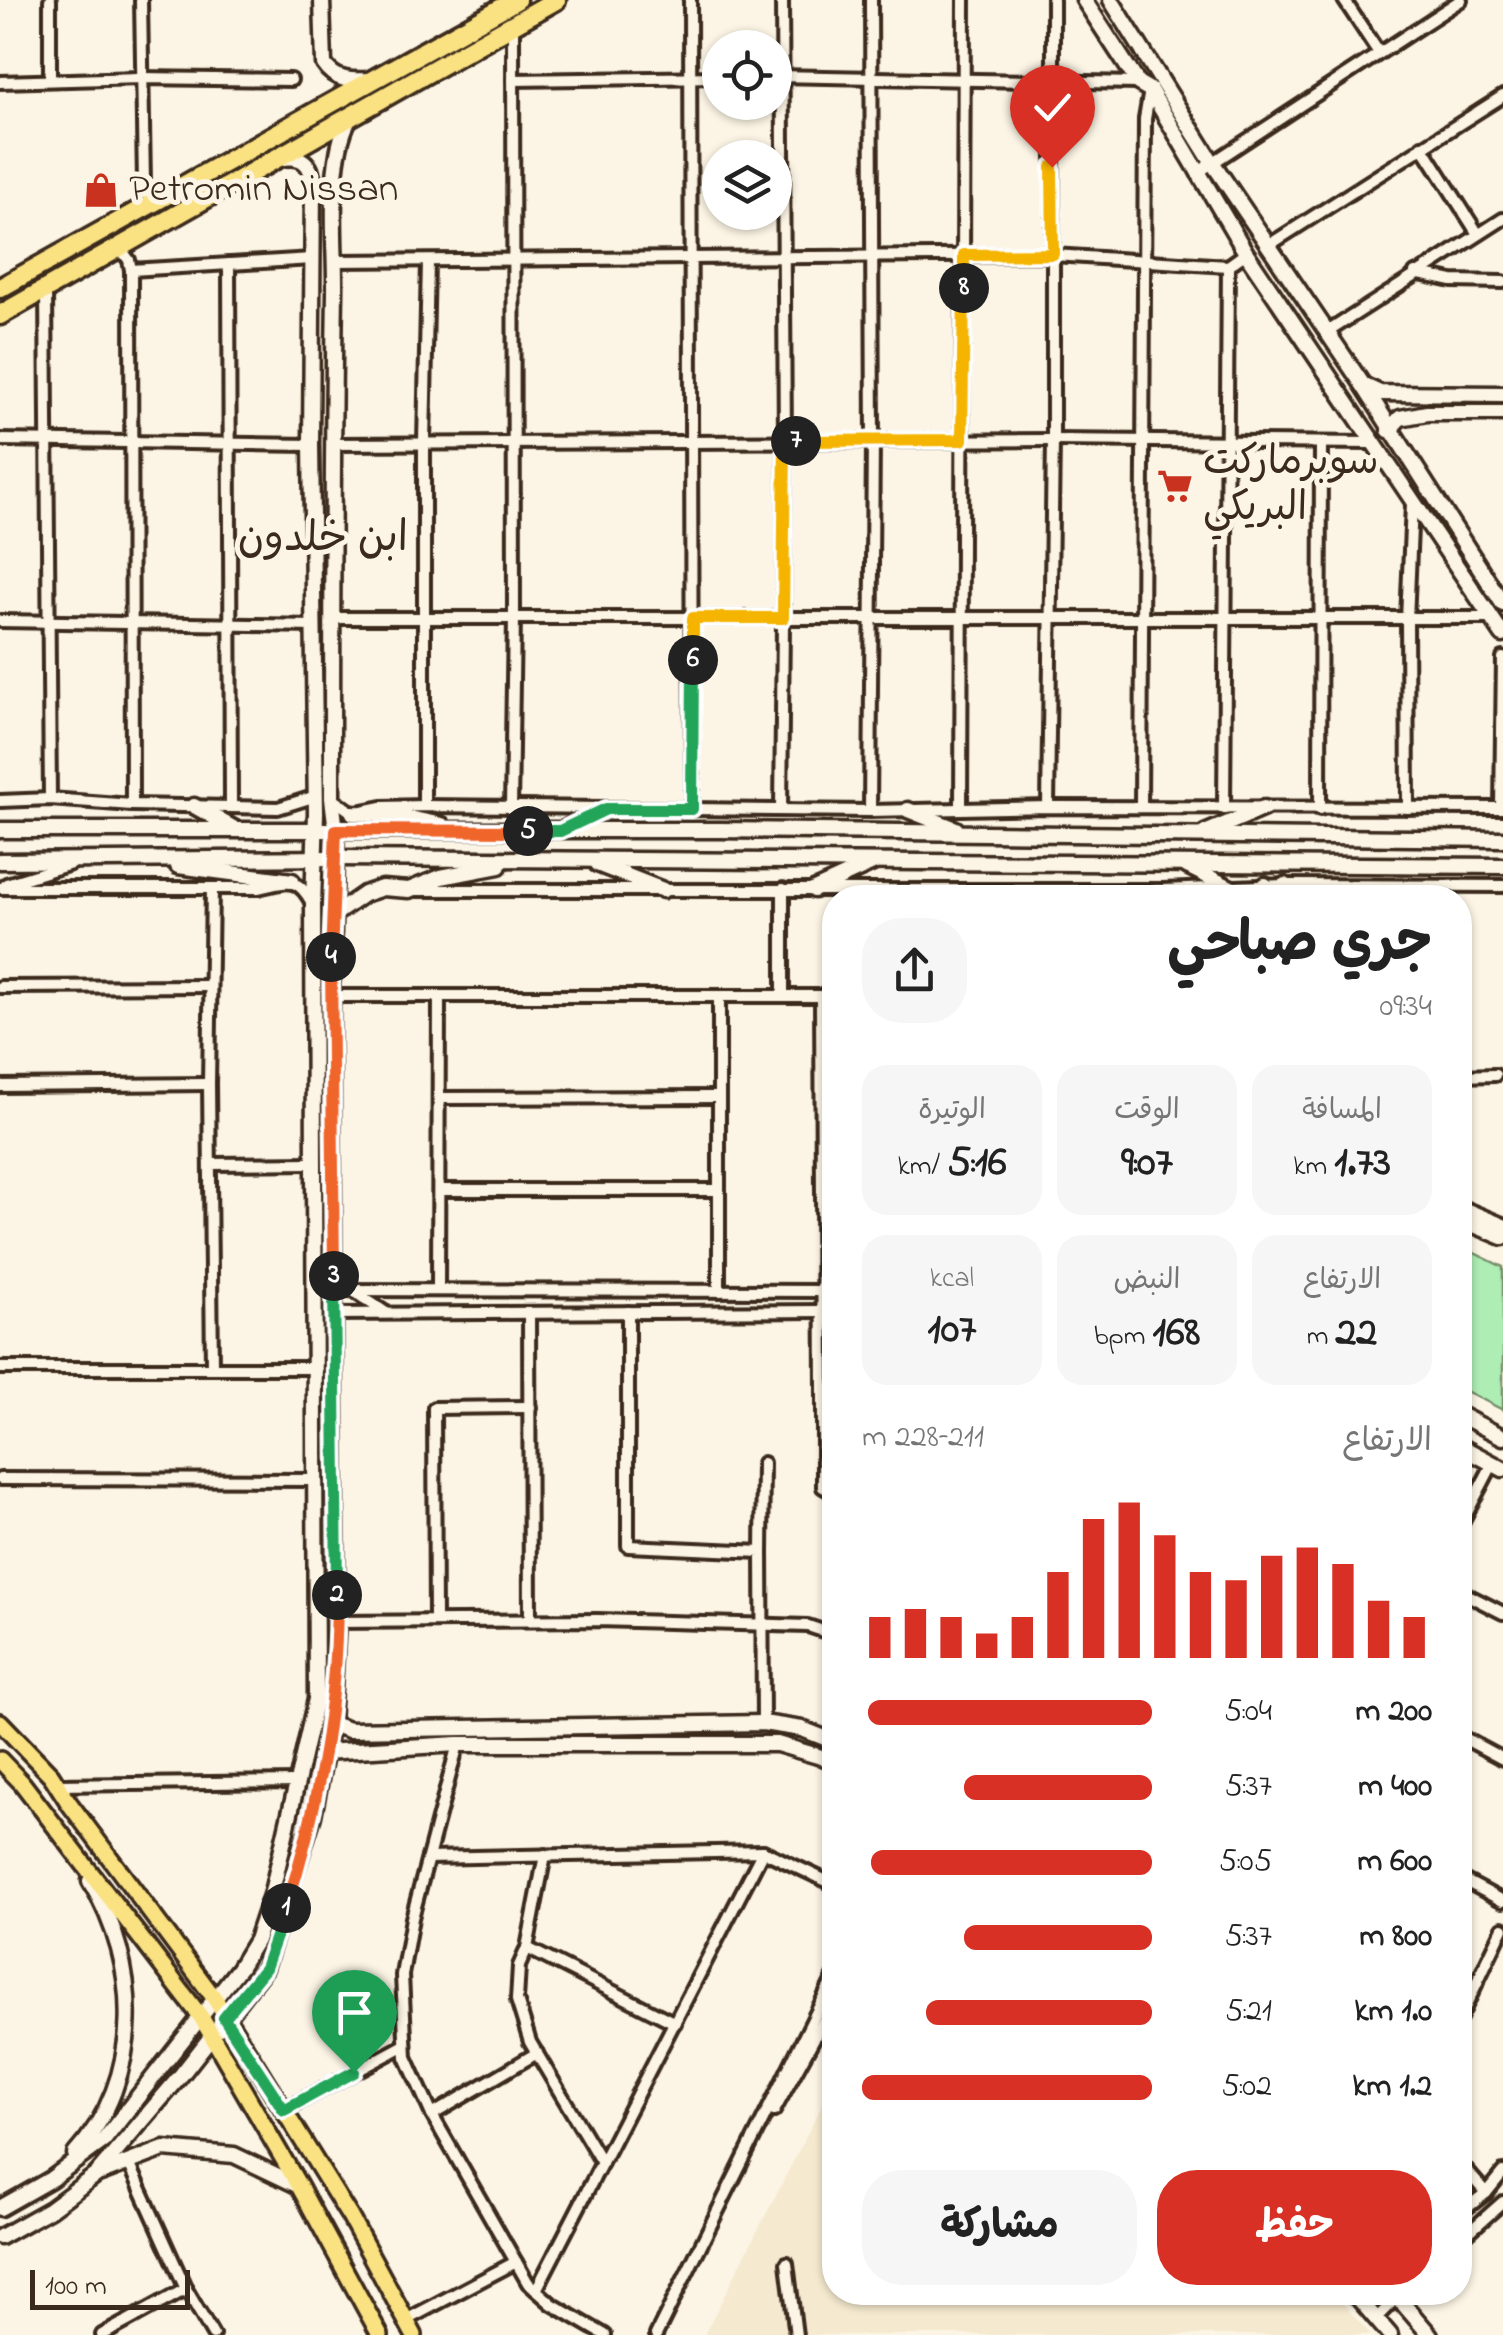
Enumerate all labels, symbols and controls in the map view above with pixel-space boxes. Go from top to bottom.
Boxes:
map controls [702,30,792,230]
button: locate [702,30,792,120]
pin [1010,65,1095,168]
icon: check [1025,80,1080,135]
button: layers [702,140,792,230]
place label: Petromin Nissan [129,161,399,220]
shop icon: Petromin Nissan [82,171,120,209]
pin: 8 [939,263,989,313]
text: 8 [959,267,969,308]
pin: 7 [771,416,821,466]
text: 7 [790,420,802,461]
place label: سوبرماركت البريكي [1203,434,1379,540]
supermarket icon: سوبرماركت البريكي [1156,467,1194,505]
district label: ابن خلدون [238,509,408,570]
pin: 6 [668,635,718,685]
text: 6 [687,639,699,680]
pin: 5 [503,806,553,856]
text: 5 [520,810,536,851]
text: جري صباحي [1167,906,1432,986]
button: share [862,918,967,1023]
pin: 4 [306,932,356,982]
text: 4 [325,936,337,977]
text: 09:34 [1379,984,1432,1031]
text: الوتيرة [918,1091,986,1132]
text: الوقت [1114,1091,1180,1132]
text: المسافة [1302,1091,1382,1132]
text: 5:16 [947,1133,1007,1194]
text: 9:07 [1121,1133,1173,1194]
text: 1.73 [1334,1133,1391,1194]
text: /km [897,1147,947,1188]
text: km [1293,1147,1334,1188]
pin: 3 [309,1251,359,1301]
text: 3 [328,1255,340,1296]
text: kcal [930,1259,974,1300]
text: النبض [1114,1261,1180,1302]
text: الارتفاع [1303,1261,1381,1302]
text: 107 [928,1300,976,1361]
text: 168 [1153,1303,1200,1364]
text: 22 [1336,1303,1377,1364]
text: bpm [1094,1317,1153,1358]
text: m [1307,1317,1336,1358]
text: 211–228 m [862,1415,984,1462]
text: الارتفاع [1342,1419,1432,1466]
pin: 2 [312,1570,362,1620]
text: 2 [330,1574,344,1615]
text: 5:04 [1224,1689,1272,1736]
text: 200 m [1356,1689,1432,1736]
text: 5:37 [1225,1764,1272,1811]
text: 400 m [1358,1764,1432,1811]
text: 5:05 [1219,1839,1272,1886]
text: 600 m [1357,1839,1432,1886]
pin: 1 [261,1883,311,1933]
text: 1 [282,1887,290,1928]
text: 5:37 [1225,1914,1272,1961]
text: 800 m [1359,1914,1432,1961]
pin [312,1970,397,2073]
icon: arrive [327,1985,382,2040]
text: 5:21 [1225,1989,1272,2036]
text: 1.0 km [1355,1989,1432,2036]
text: 5:02 [1221,2064,1272,2111]
text: 1.2 km [1353,2064,1432,2111]
button: مشاركة [862,2170,1137,2285]
button: حفظ [1157,2170,1432,2285]
scale bar [30,2265,190,2310]
text: 100 m [45,2267,107,2308]

